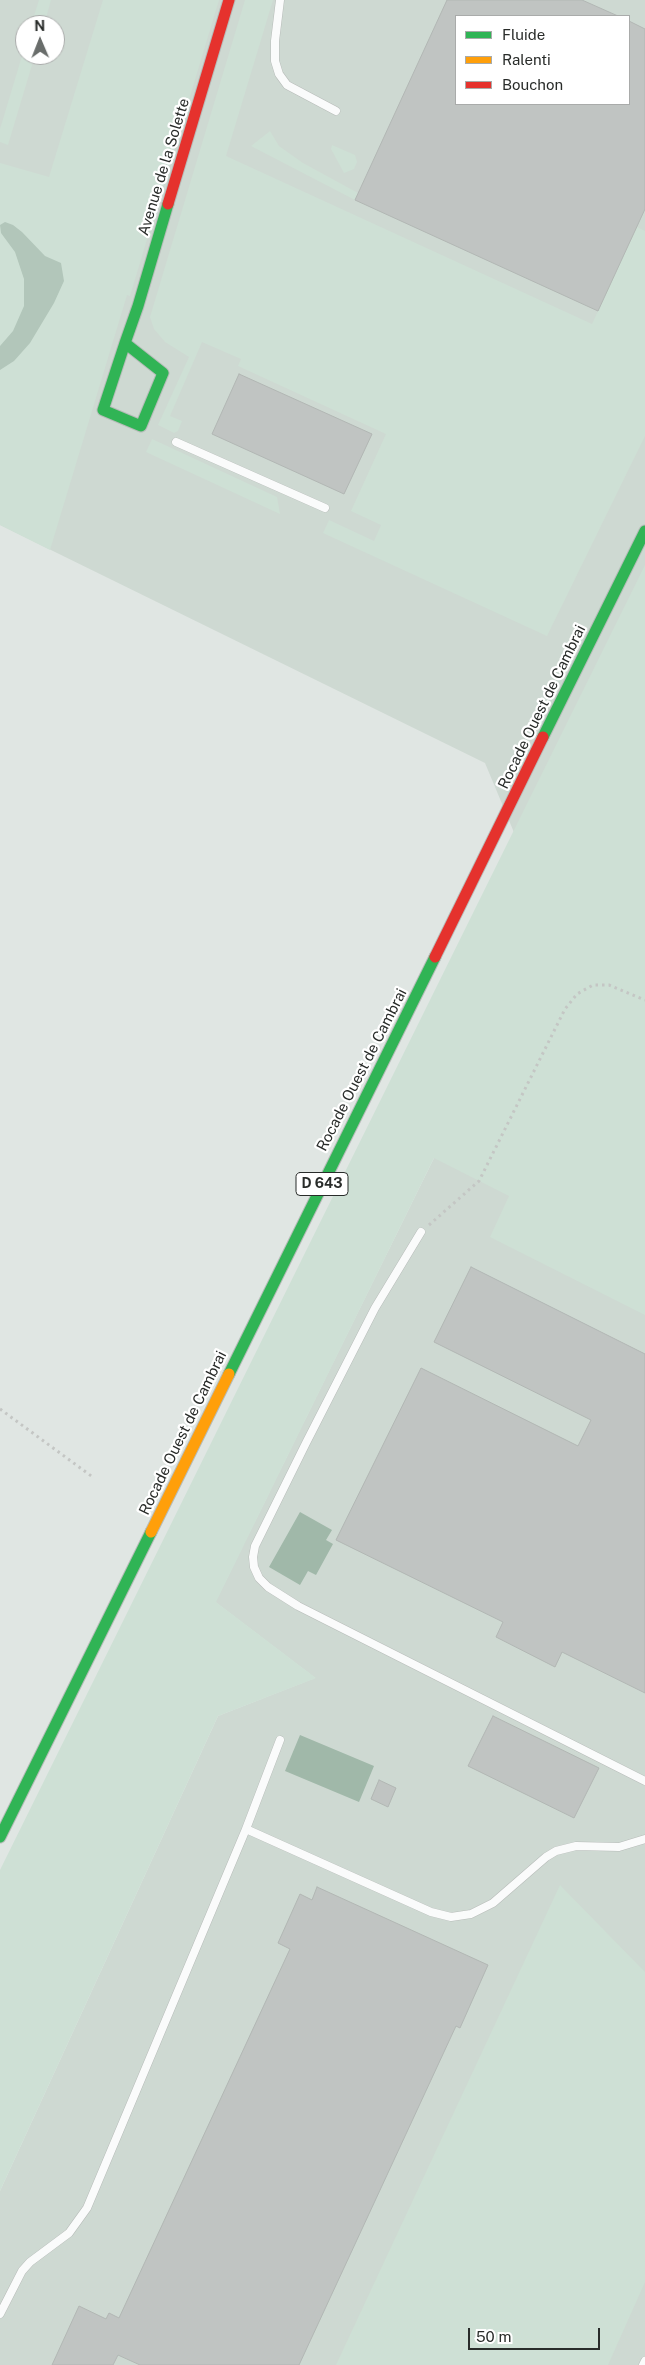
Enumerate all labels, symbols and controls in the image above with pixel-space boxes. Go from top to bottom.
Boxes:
north arrow [15,15,65,65]
legend [455,15,630,105]
text: N [34,18,45,34]
text: Fluide [502,26,545,43]
text: Ralenti [502,51,551,68]
text: Bouchon [502,76,563,93]
street label: Avenue de la Solette [135,96,193,238]
street label: Rocade Ouest de Cambrai [494,622,590,792]
street label: Rocade Ouest de Cambrai [313,986,411,1154]
road number: D 643 [296,1172,348,1196]
street label: Rocade Ouest de Cambrai [135,1348,231,1518]
scale bar [470,2318,602,2350]
text: 50 m [476,2328,511,2345]

